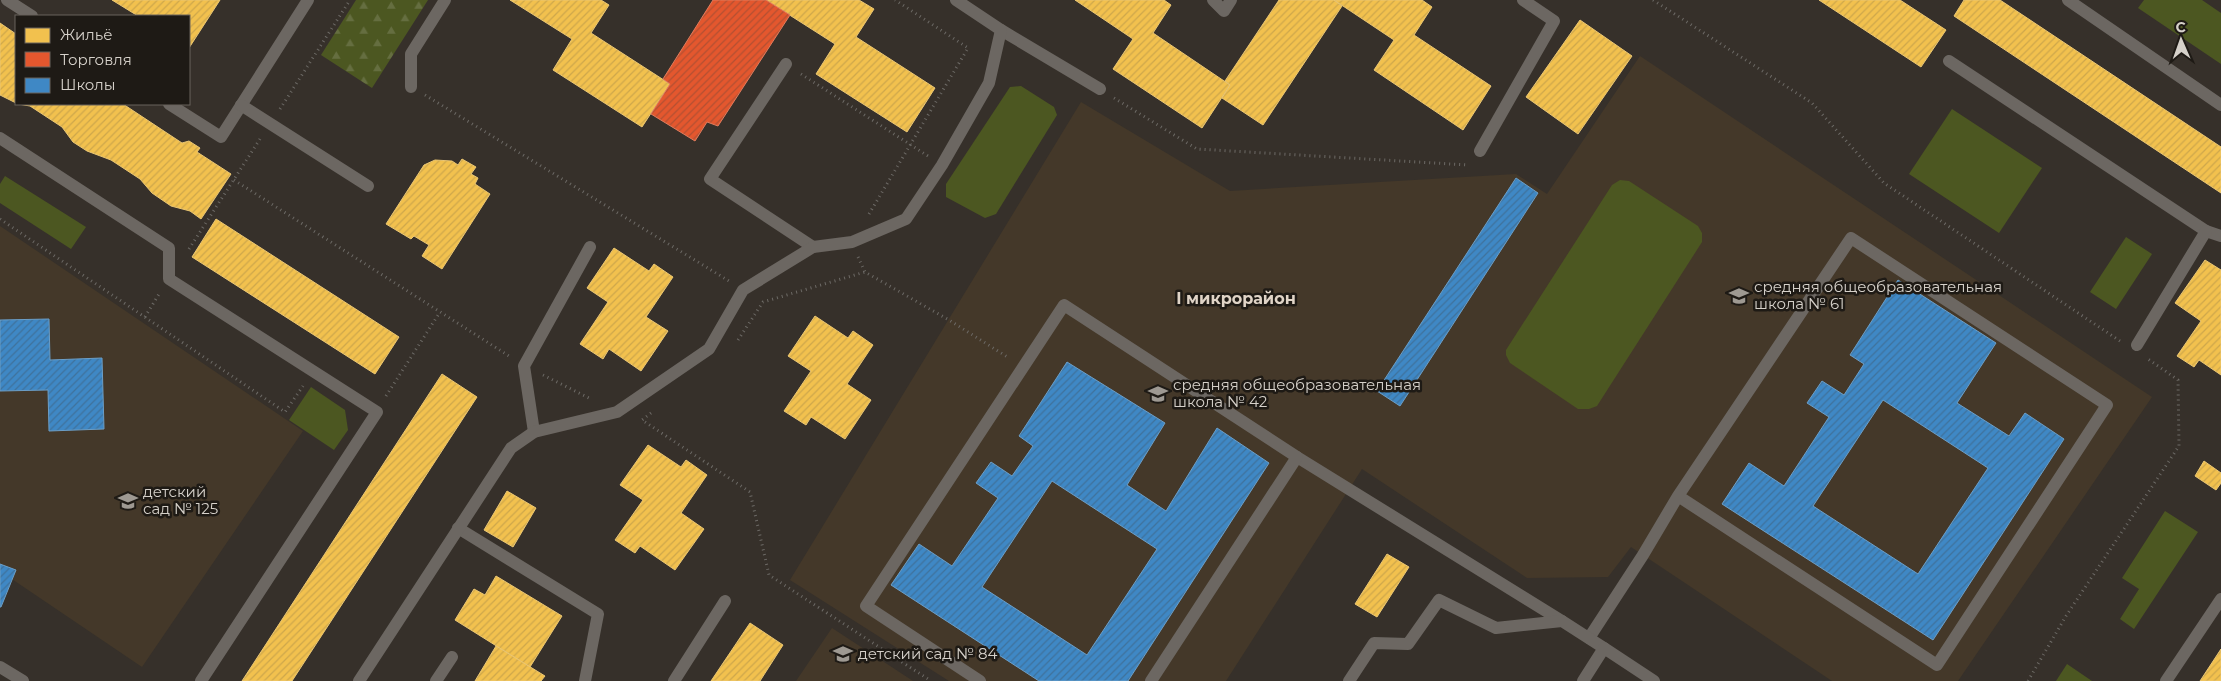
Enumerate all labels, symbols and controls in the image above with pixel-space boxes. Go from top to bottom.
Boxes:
legend [15,15,190,105]
north arrow [2156,15,2206,65]
text: С [2175,18,2186,36]
text: Жильё [60,25,113,44]
text: Торговля [60,50,132,69]
text: Школы [60,75,116,94]
place label: средняя общеобразовательная школа № 61 [1754,277,2002,313]
school or university icon: средняя общеобразовательная школа № 61 [1728,285,1750,307]
district label: I микрорайон [1176,289,1296,308]
place label: средняя общеобразовательная школа № 42 [1173,375,1421,411]
school or university icon: средняя общеобразовательная школа № 42 [1147,383,1169,405]
place label: детский сад № 125 [143,482,218,518]
school or university icon: детский сад № 125 [117,490,139,512]
school or university icon: детский сад № 84 [832,643,854,665]
place label: детский сад № 84 [858,644,998,663]

